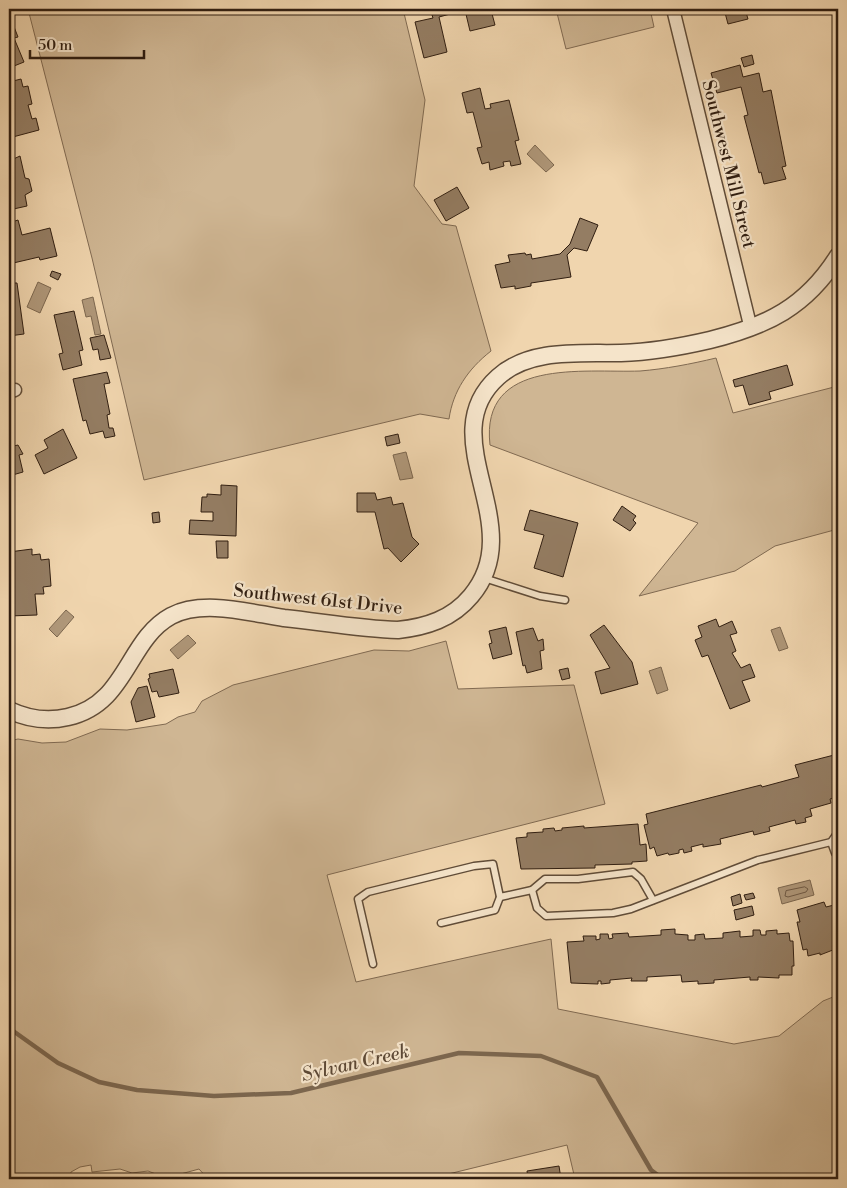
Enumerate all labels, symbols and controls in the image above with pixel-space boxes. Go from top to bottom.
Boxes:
scale bar [30,28,144,60]
text: 50 m [38,36,72,55]
street label: Southwest Mill Street [696,78,761,251]
street label: Southwest 61st Drive [232,579,403,620]
water label: Sylvan Creek [299,1039,411,1087]

